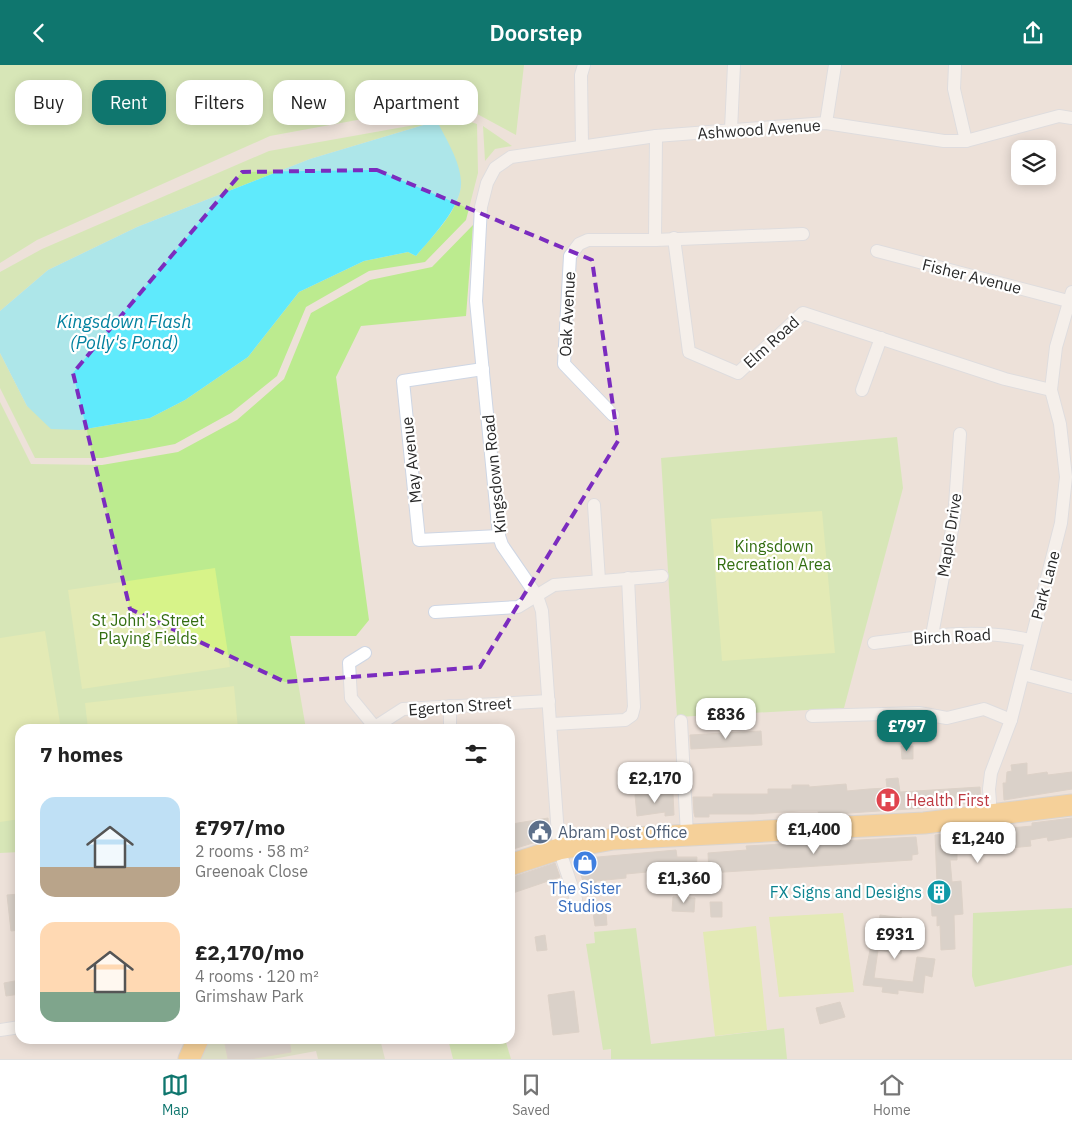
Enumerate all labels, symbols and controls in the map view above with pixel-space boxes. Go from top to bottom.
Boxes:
text: Doorstep [489,18,583,47]
icon: back [25,19,53,47]
icon: share [1019,19,1047,47]
chip: Buy [15,80,82,125]
chip: Rent [92,80,166,125]
chip: Filters [176,80,263,125]
chip: New [273,80,345,125]
chip: Apartment [355,80,478,125]
street label: Ashwood Avenue [697,115,822,143]
map controls [1011,140,1056,185]
button: layers [1011,140,1056,185]
street label: Fisher Avenue [920,254,1024,298]
street label: Oak Avenue [555,271,579,357]
water label: Kingsdown Flash (Polly's Pond) [57,310,191,354]
street label: Elm Road [739,312,803,372]
street label: Kingsdown Road [478,413,510,535]
street label: May Avenue [397,416,425,504]
street label: Maple Drive [932,491,966,578]
park label: Kingsdown Recreation Area [717,536,832,574]
street label: Park Lane [1026,548,1064,622]
park label: St John's Street Playing Fields [91,610,205,648]
street label: Birch Road [913,624,991,648]
street label: Egerton Street [408,692,512,720]
pin: £836 [696,697,756,740]
text: £836 [707,704,745,724]
pin: £797 [877,709,937,752]
text: £797 [888,716,926,736]
text: 7 homes [40,740,123,768]
icon: filters [462,740,490,768]
pin: £2,170 [614,761,696,804]
text: £2,170 [629,768,681,788]
hospital icon: Health First [875,787,901,813]
place label: Health First [906,790,990,810]
text: £797/mo [195,813,285,841]
pin: £1,400 [773,813,855,855]
icon: home [80,817,140,877]
public building icon: Abram Post Office [527,819,553,845]
text: £1,400 [788,819,840,839]
pin: £1,240 [937,821,1019,864]
place label: Abram Post Office [558,822,688,842]
text: £1,240 [952,828,1004,848]
text: 2 rooms · 58 m² [195,841,309,861]
shop icon: The Sister Studios [572,850,598,876]
text: Greenoak Close [195,861,308,881]
pin: £1,360 [643,861,725,904]
text: £1,360 [658,868,710,888]
place label: The Sister Studios [549,878,621,916]
building icon: FX Signs and Designs [926,879,952,905]
place label: FX Signs and Designs [770,882,922,902]
pin: £931 [865,917,925,960]
text: £931 [876,924,914,944]
text: £2,170/mo [195,938,304,966]
icon: home [80,942,140,1002]
text: 4 rooms · 120 m² [195,966,319,986]
text: Grimshaw Park [195,986,304,1006]
tab: Map [161,1071,189,1119]
tab: Saved [512,1071,550,1119]
tab: Home [873,1071,911,1119]

